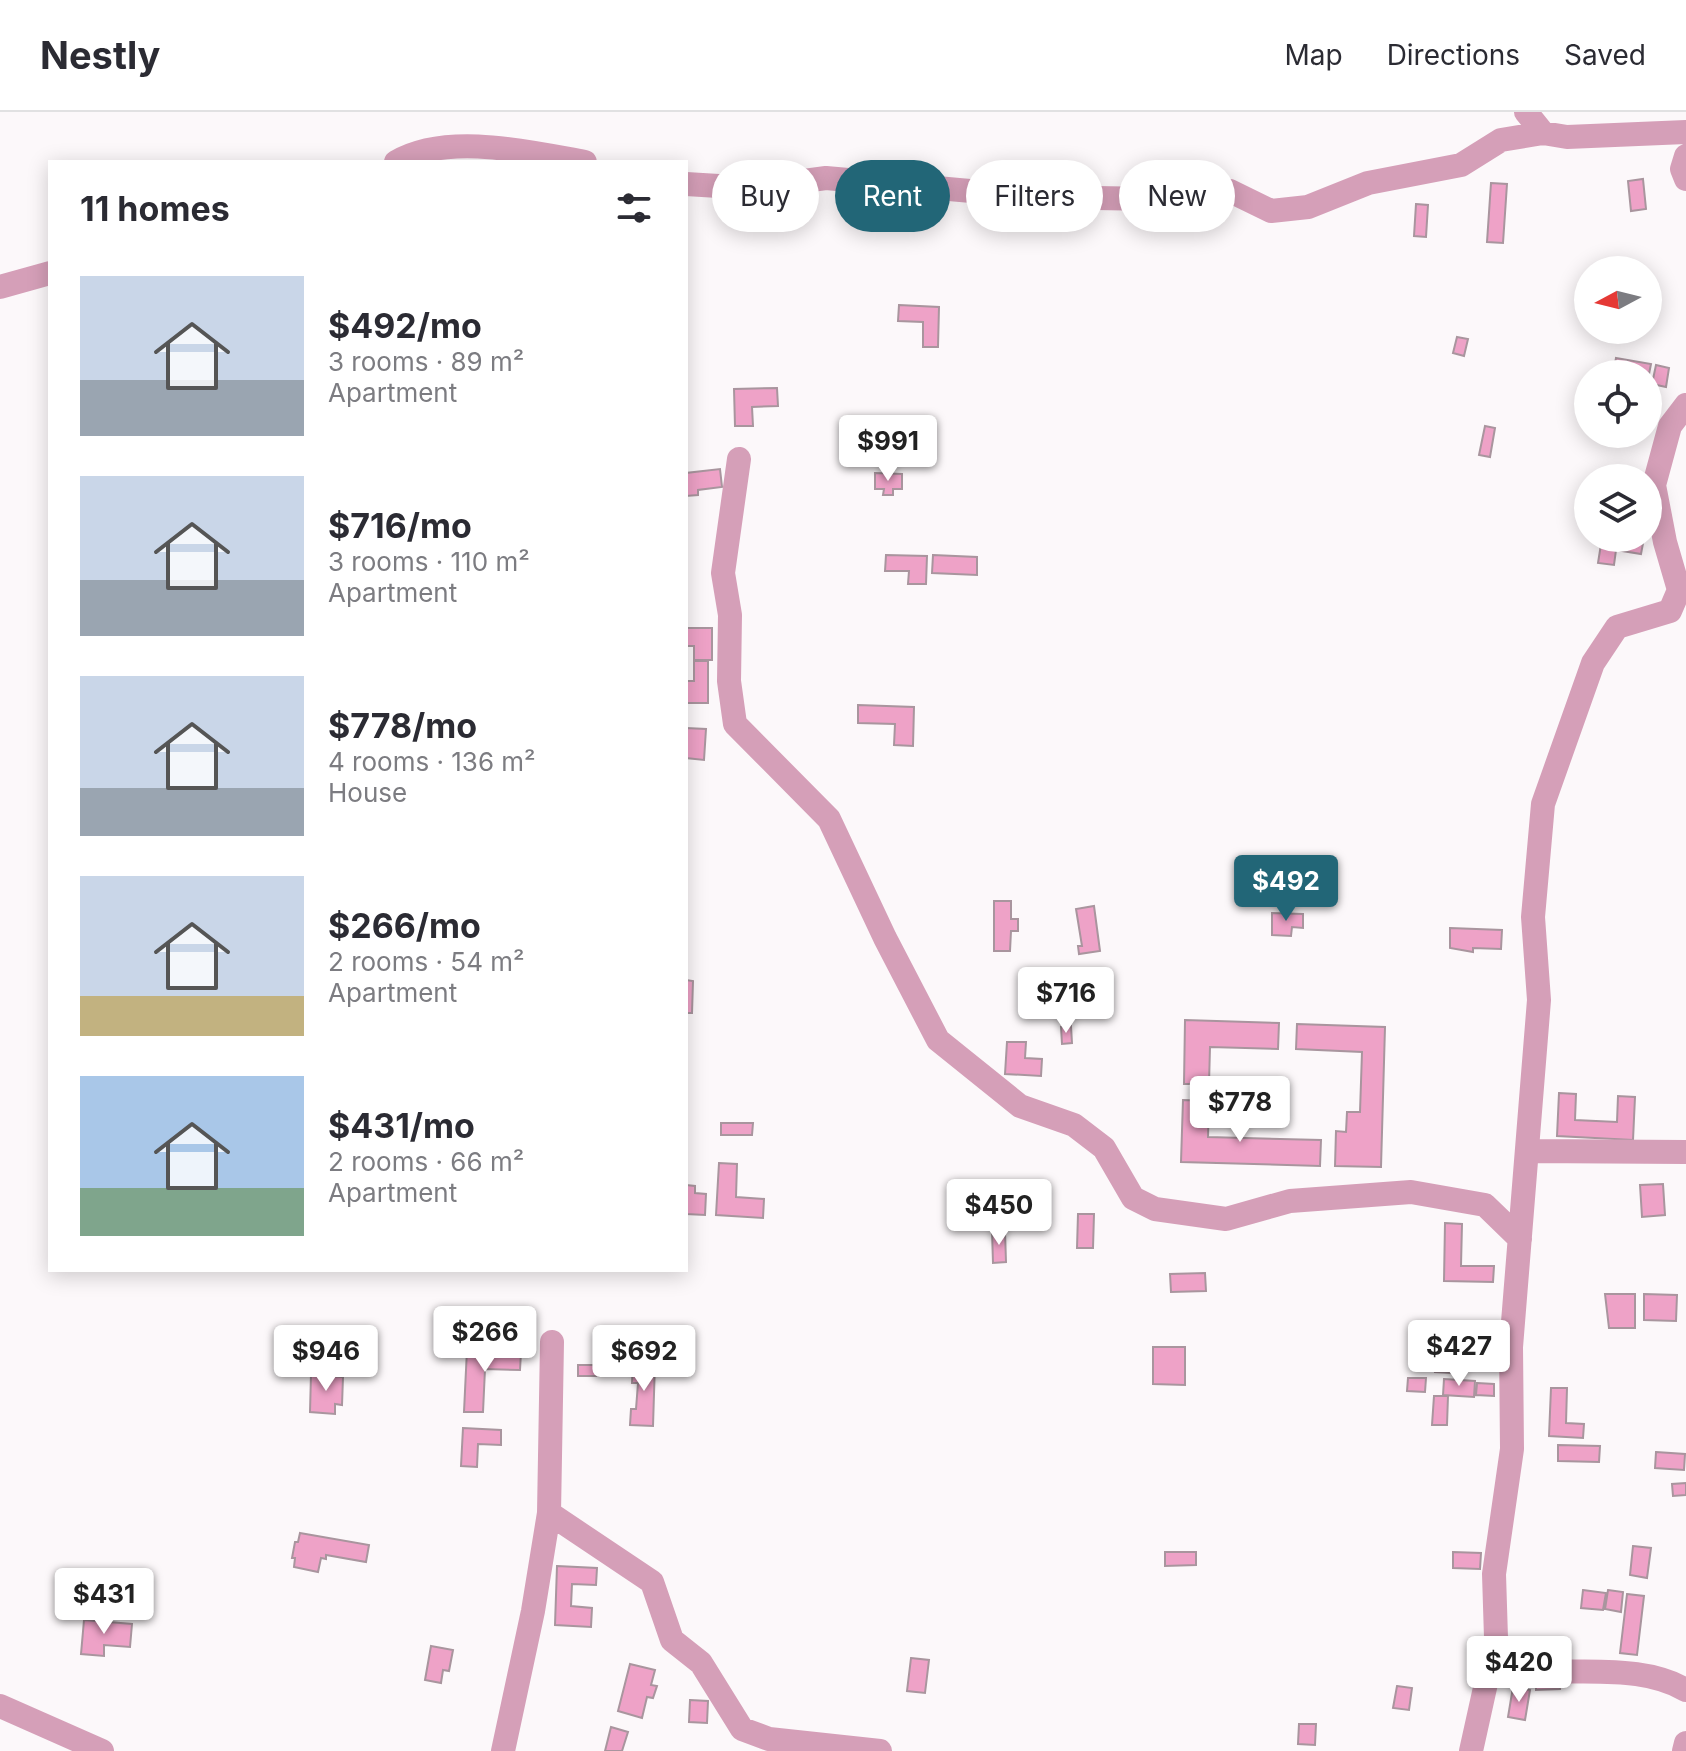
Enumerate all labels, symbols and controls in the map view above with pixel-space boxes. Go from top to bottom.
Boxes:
text: Nestly [40,32,160,78]
text: Map [1284,38,1343,72]
text: Directions [1387,38,1520,72]
text: Saved [1564,38,1646,72]
chip: Buy [712,160,819,232]
chip: Rent [835,160,950,232]
chip: Filters [966,160,1103,232]
chip: New [1119,160,1235,232]
icon: filters [612,186,656,230]
text: 11 homes [80,188,230,229]
north arrow [1574,256,1662,344]
map controls [1574,256,1662,552]
text: $492/mo [328,305,482,346]
icon: home [144,308,240,404]
text: 3 rooms · 89 m² [328,346,524,377]
button: locate [1574,360,1662,448]
text: Apartment [328,377,457,408]
pin: $991 [841,415,935,483]
text: $991 [857,425,919,456]
button: layers [1574,464,1662,552]
text: $716/mo [328,505,472,546]
icon: home [144,508,240,604]
text: 3 rooms · 110 m² [328,546,530,577]
text: Apartment [328,577,457,608]
text: $778/mo [328,705,477,746]
icon: home [144,708,240,804]
text: 4 rooms · 136 m² [328,746,536,777]
text: House [328,777,407,808]
pin: $492 [1239,855,1333,923]
text: $492 [1252,865,1320,896]
text: $266/mo [328,905,481,946]
icon: home [144,908,240,1004]
text: 2 rooms · 54 m² [328,946,525,977]
pin: $716 [1019,967,1113,1035]
text: Apartment [328,977,457,1008]
text: $716 [1036,977,1096,1008]
pin: $778 [1193,1076,1287,1144]
text: $778 [1208,1086,1272,1117]
text: $431/mo [328,1105,475,1146]
icon: home [144,1108,240,1204]
text: 2 rooms · 66 m² [328,1146,524,1177]
text: Apartment [328,1177,457,1208]
pin: $450 [952,1179,1046,1247]
text: $450 [965,1189,1033,1220]
pin: $266 [438,1306,532,1374]
text: $266 [451,1316,519,1347]
pin: $427 [1412,1320,1506,1388]
pin: $946 [279,1325,373,1393]
pin: $692 [597,1325,691,1393]
text: $427 [1426,1330,1492,1361]
text: $946 [292,1335,360,1366]
text: $692 [610,1335,678,1366]
pin: $431 [57,1568,151,1636]
text: $431 [73,1578,135,1609]
pin: $420 [1472,1636,1566,1704]
text: $420 [1485,1646,1553,1677]

